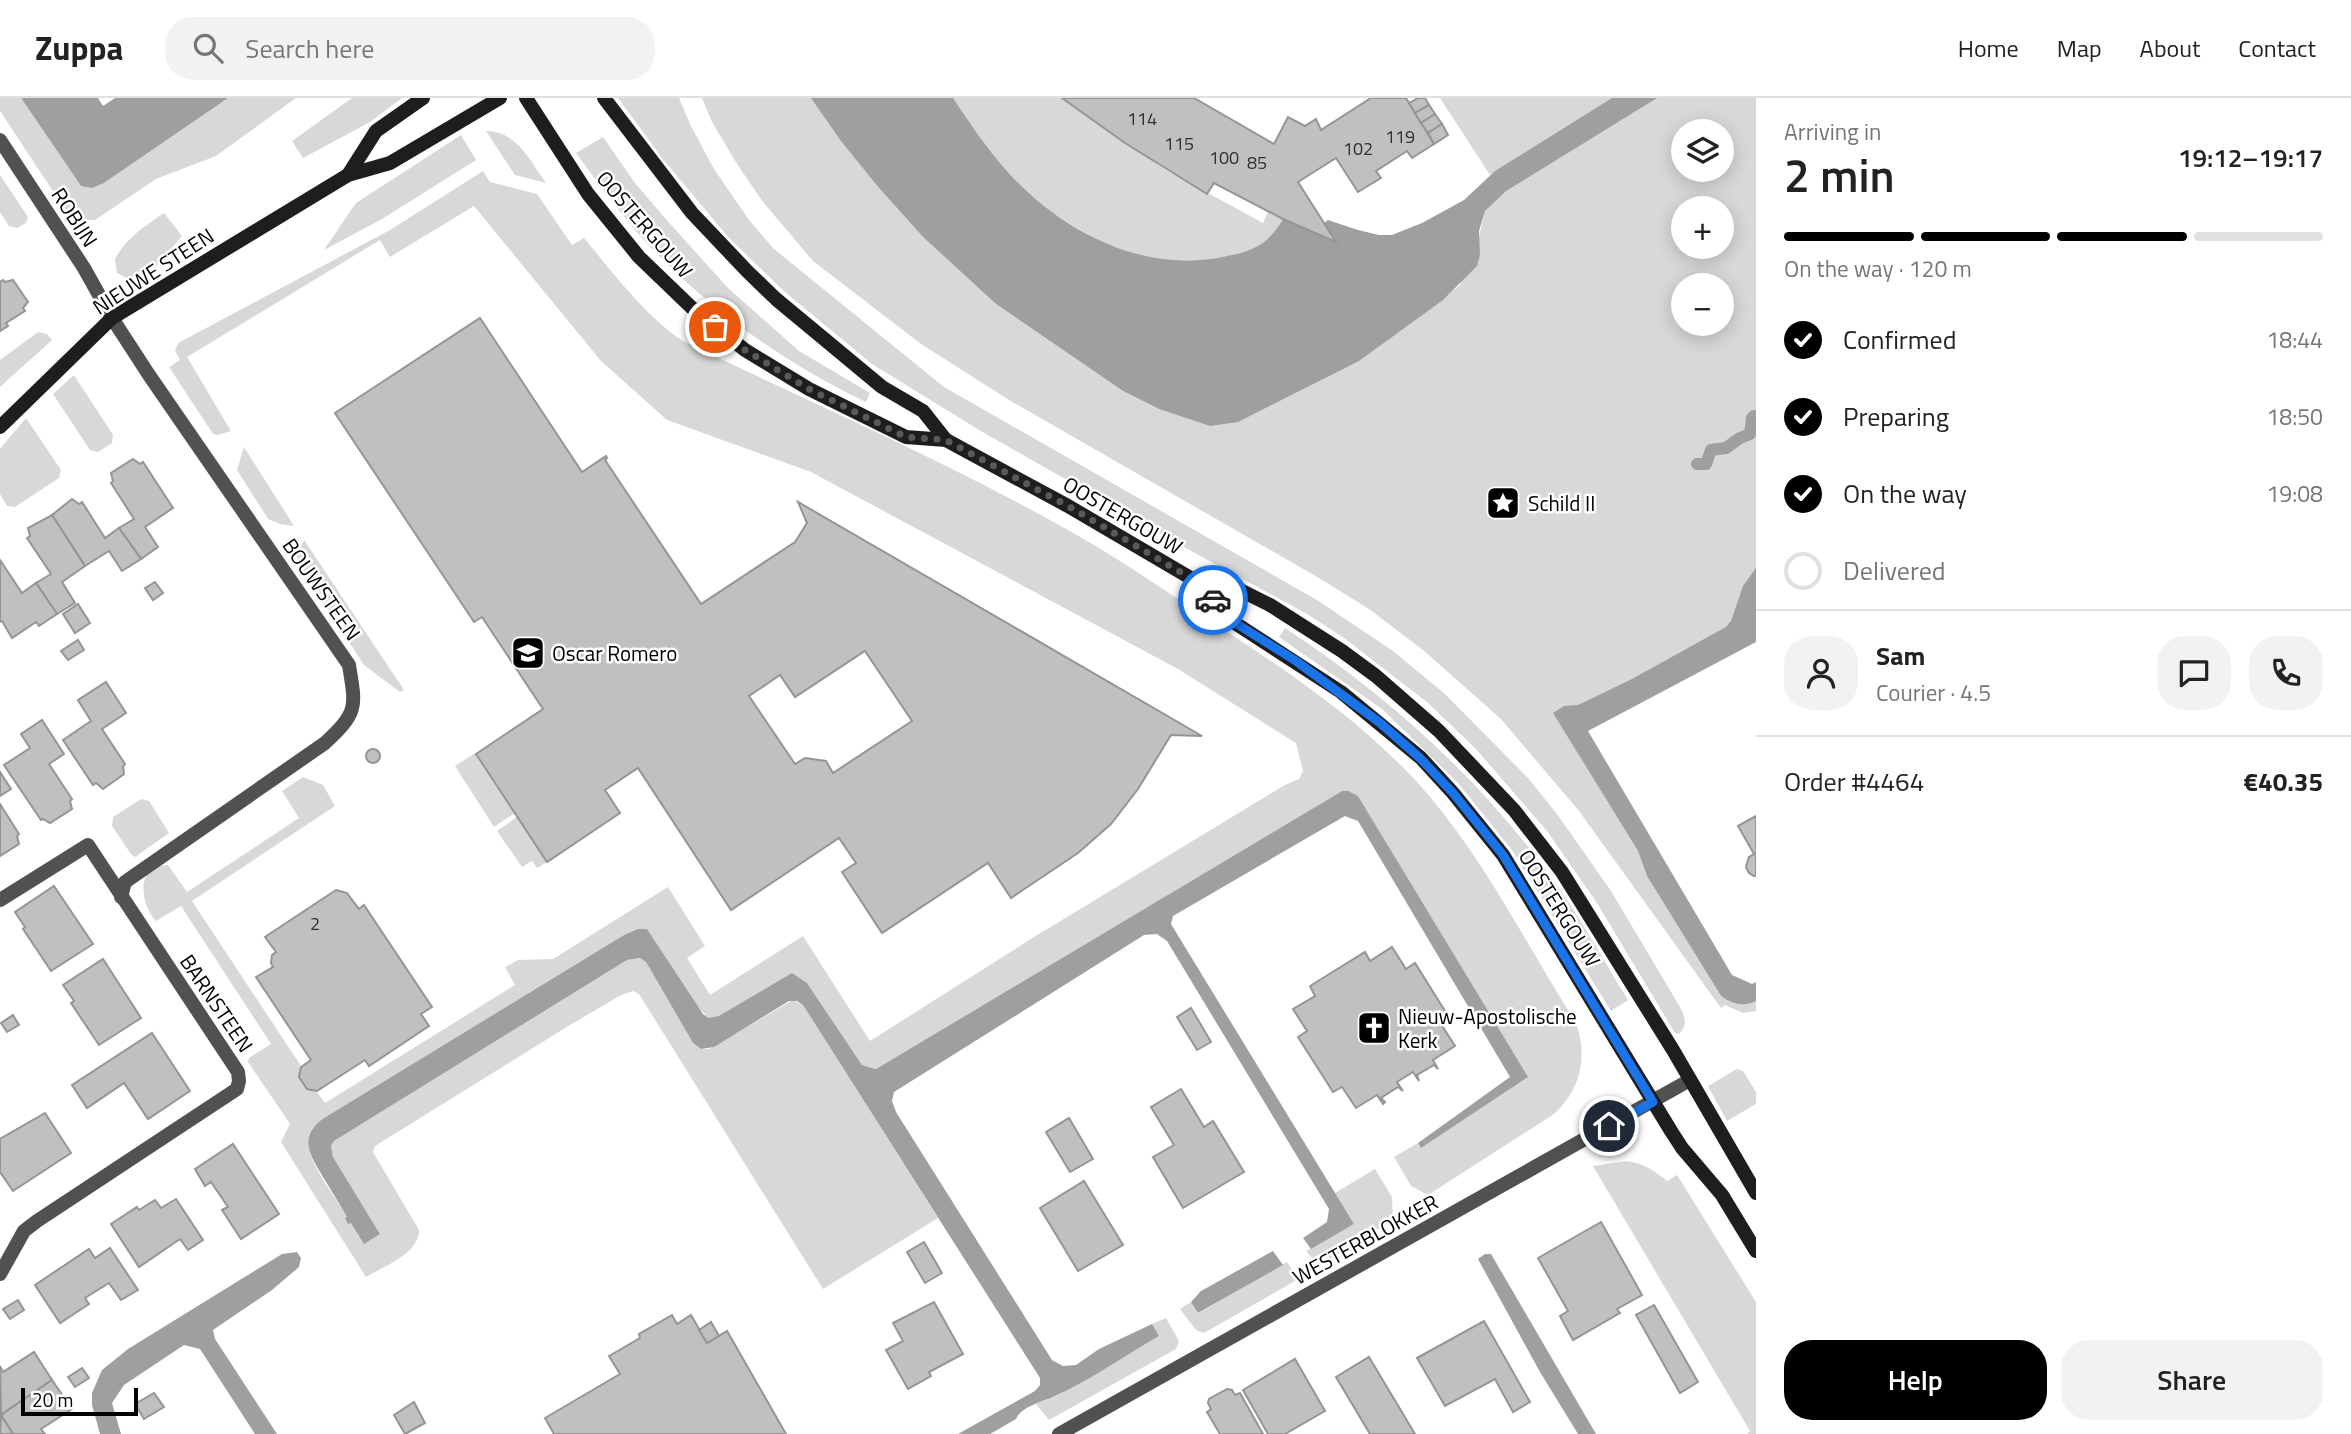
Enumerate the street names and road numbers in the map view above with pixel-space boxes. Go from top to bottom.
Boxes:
street label: OOSTERGOUW [589,163,701,285]
street label: ROBIJN [44,181,106,253]
street label: NIEUWE STEEN [86,220,220,322]
street label: OOSTERGOUW [1057,468,1189,562]
street label: BOUWSTEEN [275,531,369,647]
street label: OOSTERGOUW [1511,843,1609,973]
street label: BARNSTEEN [172,948,262,1058]
street label: WESTERBLOKKER [1286,1186,1444,1292]

